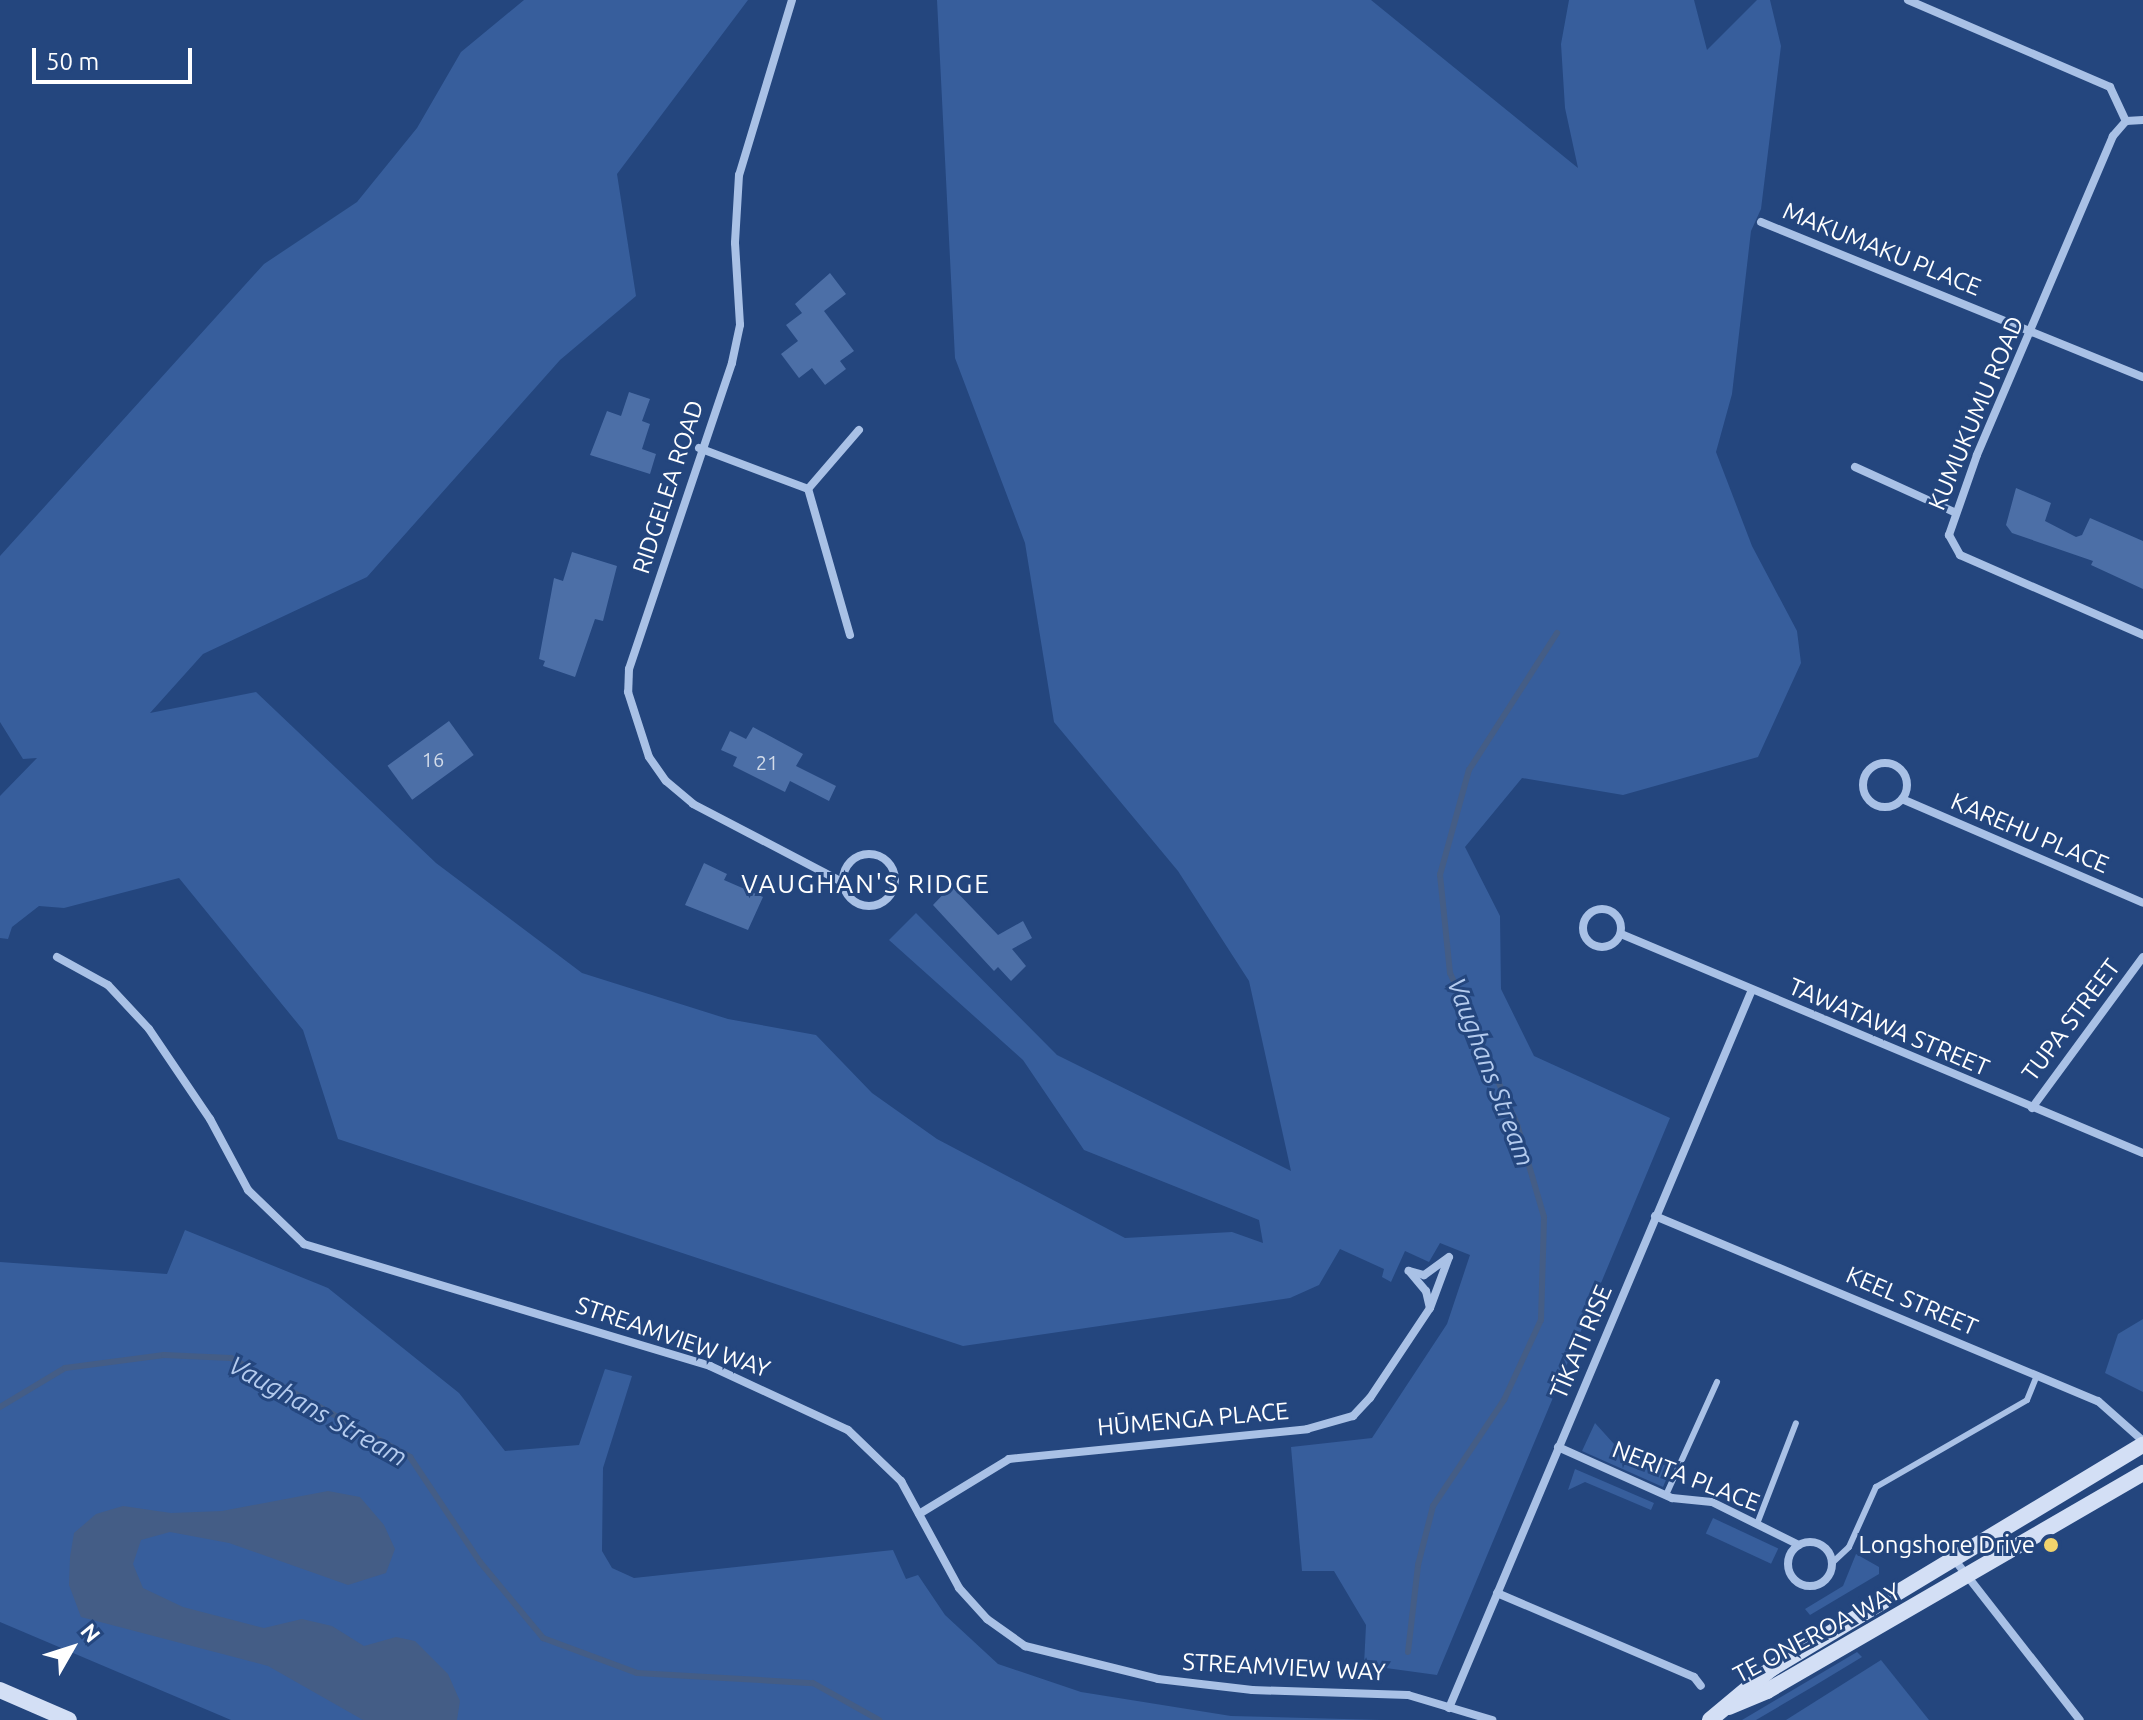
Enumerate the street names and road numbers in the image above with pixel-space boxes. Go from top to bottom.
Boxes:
street label: MAKUMAKU PLACE [1779,196,1985,302]
street label: KUMUKUMU ROAD [1922,312,2030,514]
street label: RIDGELEA ROAD [626,397,710,577]
street label: KAREHU PLACE [1947,787,2113,879]
street label: TUPA STREET [2016,953,2126,1087]
street label: TAWATAWA STREET [1784,972,1994,1082]
street label: KEEL STREET [1842,1260,1982,1342]
street label: TĪKATI RISE [1544,1281,1618,1403]
street label: STREAMVIEW WAY [572,1290,774,1384]
street label: HŪMENGA PLACE [1096,1396,1290,1442]
street label: NERITA PLACE [1608,1435,1764,1517]
street label: TE ONEROA WAY [1728,1577,1906,1689]
street label: STREAMVIEW WAY [1182,1647,1386,1687]

